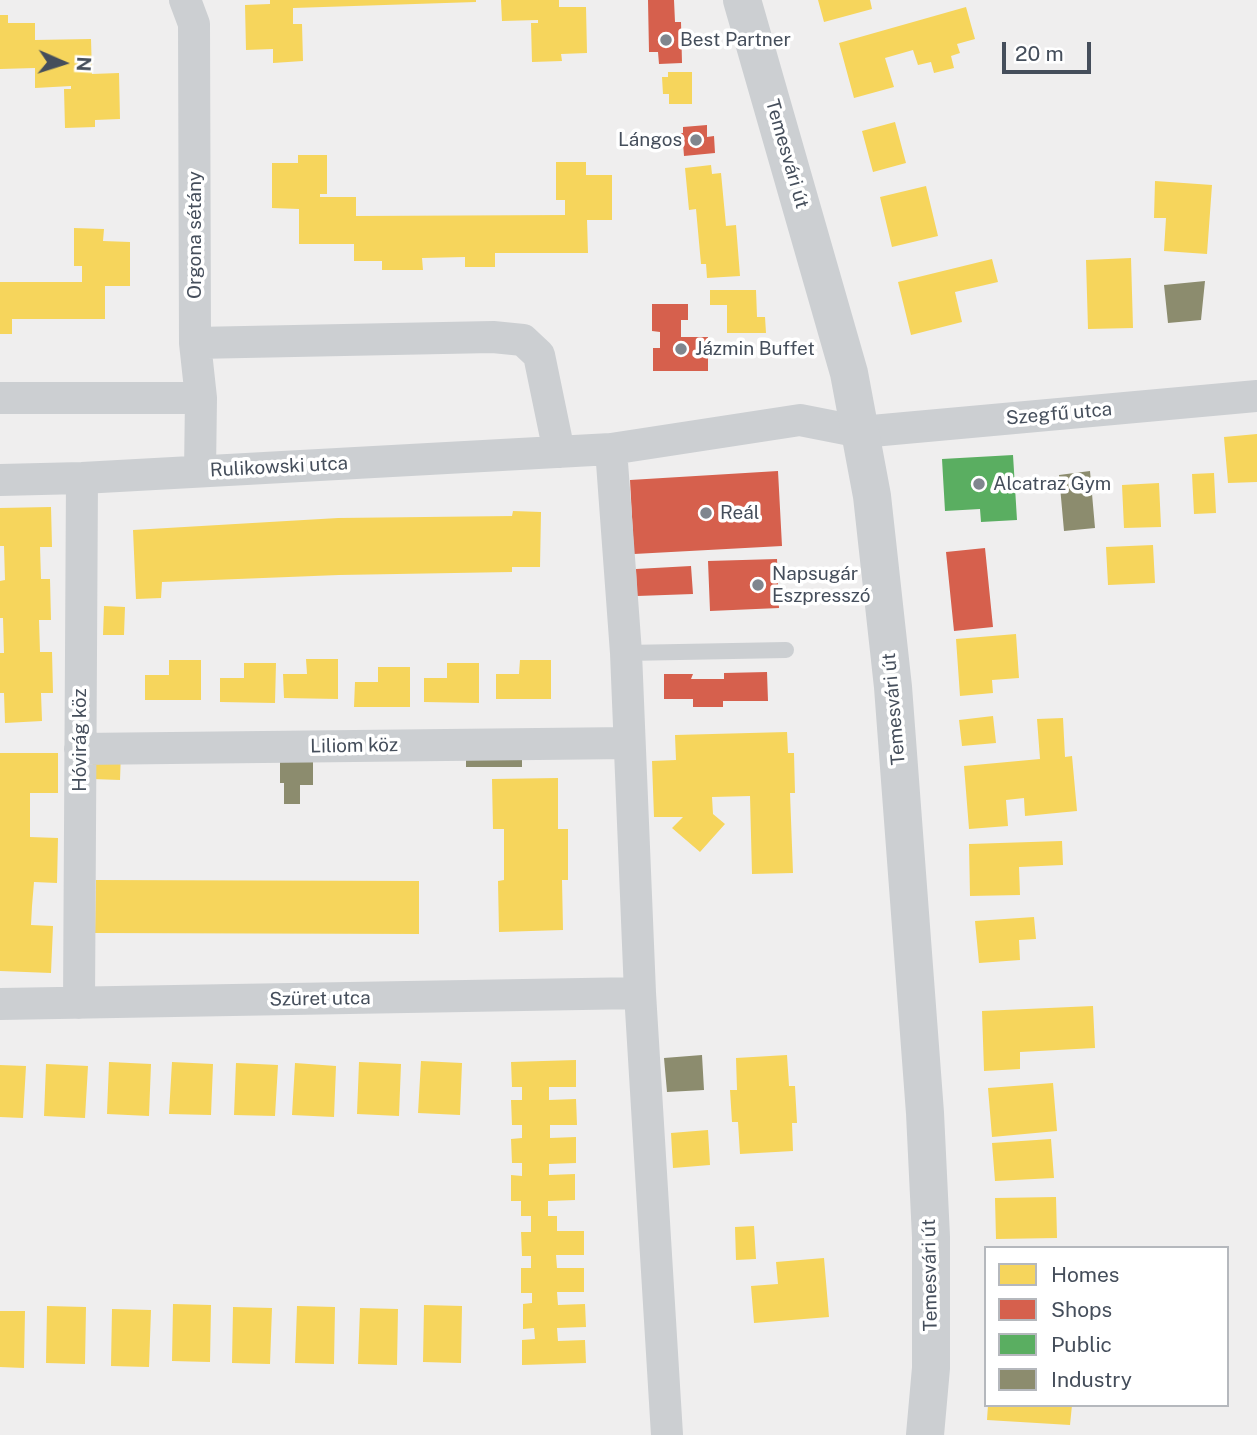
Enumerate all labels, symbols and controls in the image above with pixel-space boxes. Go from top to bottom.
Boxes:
north arrow [28,28,98,98]
scale bar [1005,28,1094,72]
place label: Best Partner [680,29,791,51]
marker: Best Partner [658,32,674,48]
text: 20 m [1015,41,1064,66]
text: N [73,56,95,72]
street label: Temesvári út [761,97,813,211]
place label: Lángos [618,129,682,151]
marker: Lángos [688,132,704,148]
street label: Orgona sétány [184,171,206,299]
place label: Jázmin Buffet [695,338,815,360]
marker: Jázmin Buffet [673,341,689,357]
street label: Szegfű utca [1005,398,1113,430]
street label: Rulikowski utca [209,452,349,482]
place label: Alcatraz Gym [993,473,1111,495]
marker: Alcatraz Gym [971,476,987,492]
place label: Reál [720,502,759,524]
marker: Reál [698,505,714,521]
place label: Napsugár Eszpresszó [772,563,871,607]
marker: Napsugár Eszpresszó [750,577,766,593]
street label: Temesvári út [878,652,910,766]
street label: Hóvirág köz [69,688,91,792]
street label: Liliom köz [310,734,398,758]
street label: Szüret utca [269,987,371,1011]
street label: Temesvári út [918,1219,942,1331]
legend [984,1246,1229,1407]
text: Homes [1051,1262,1119,1287]
text: Shops [1051,1297,1112,1322]
text: Public [1051,1332,1112,1357]
text: Industry [1051,1367,1132,1392]

